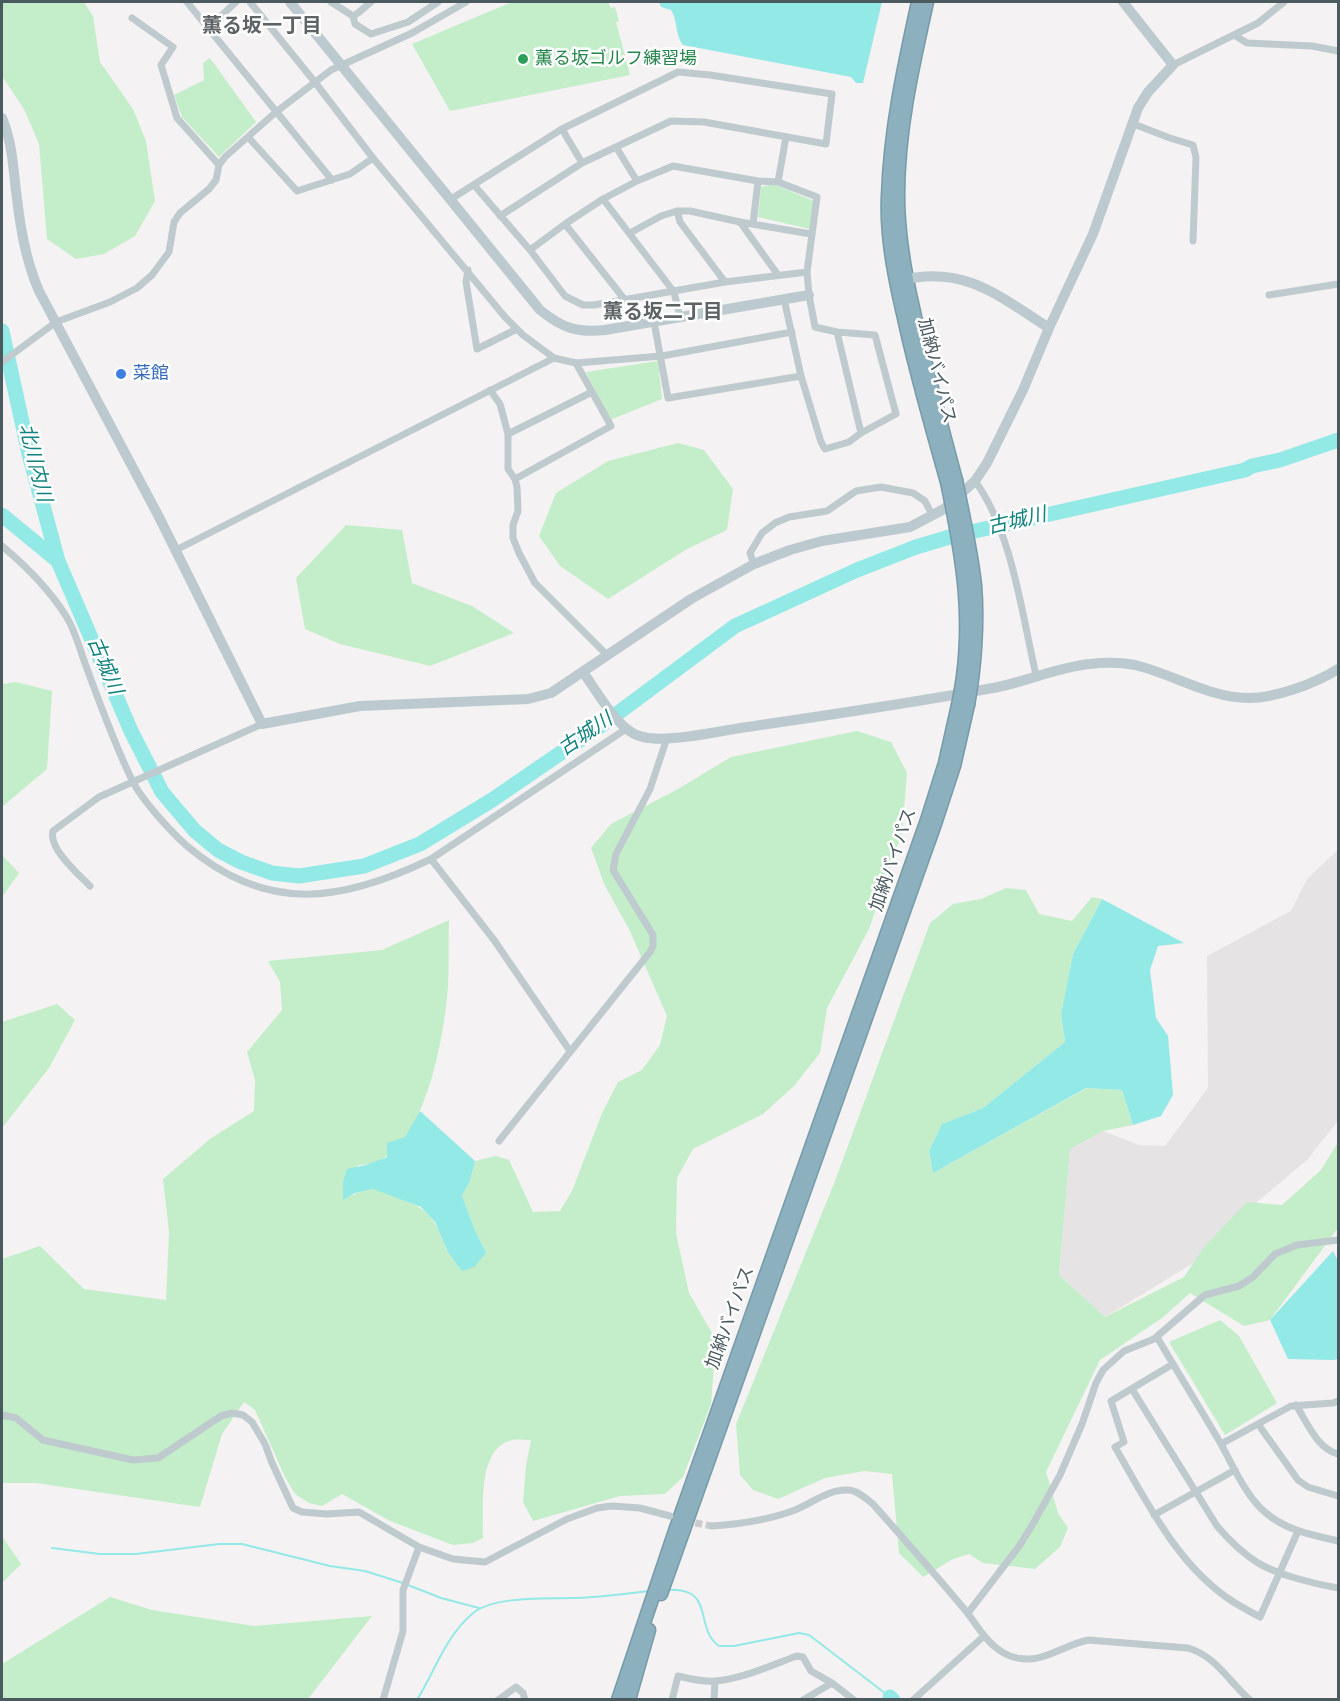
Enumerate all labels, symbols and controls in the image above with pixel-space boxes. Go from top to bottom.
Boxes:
district label: 薫る坂一丁目 [202,15,322,39]
place label: 薫る坂ゴルフ練習場 [535,48,697,70]
marker: 薫る坂ゴルフ練習場 [516,52,530,66]
district label: 薫る坂二丁目 [603,301,723,325]
street label: 加納バイパス [912,316,960,426]
place label: 菜館 [133,363,169,385]
marker: 菜館 [114,367,128,381]
water label: 北川内川 [13,421,55,505]
water label: 古城川 [985,504,1049,540]
water label: 古城川 [81,634,127,698]
water label: 古城川 [554,708,618,762]
street label: 加納バイパス [866,805,922,915]
street label: 加納バイパス [702,1264,760,1372]

